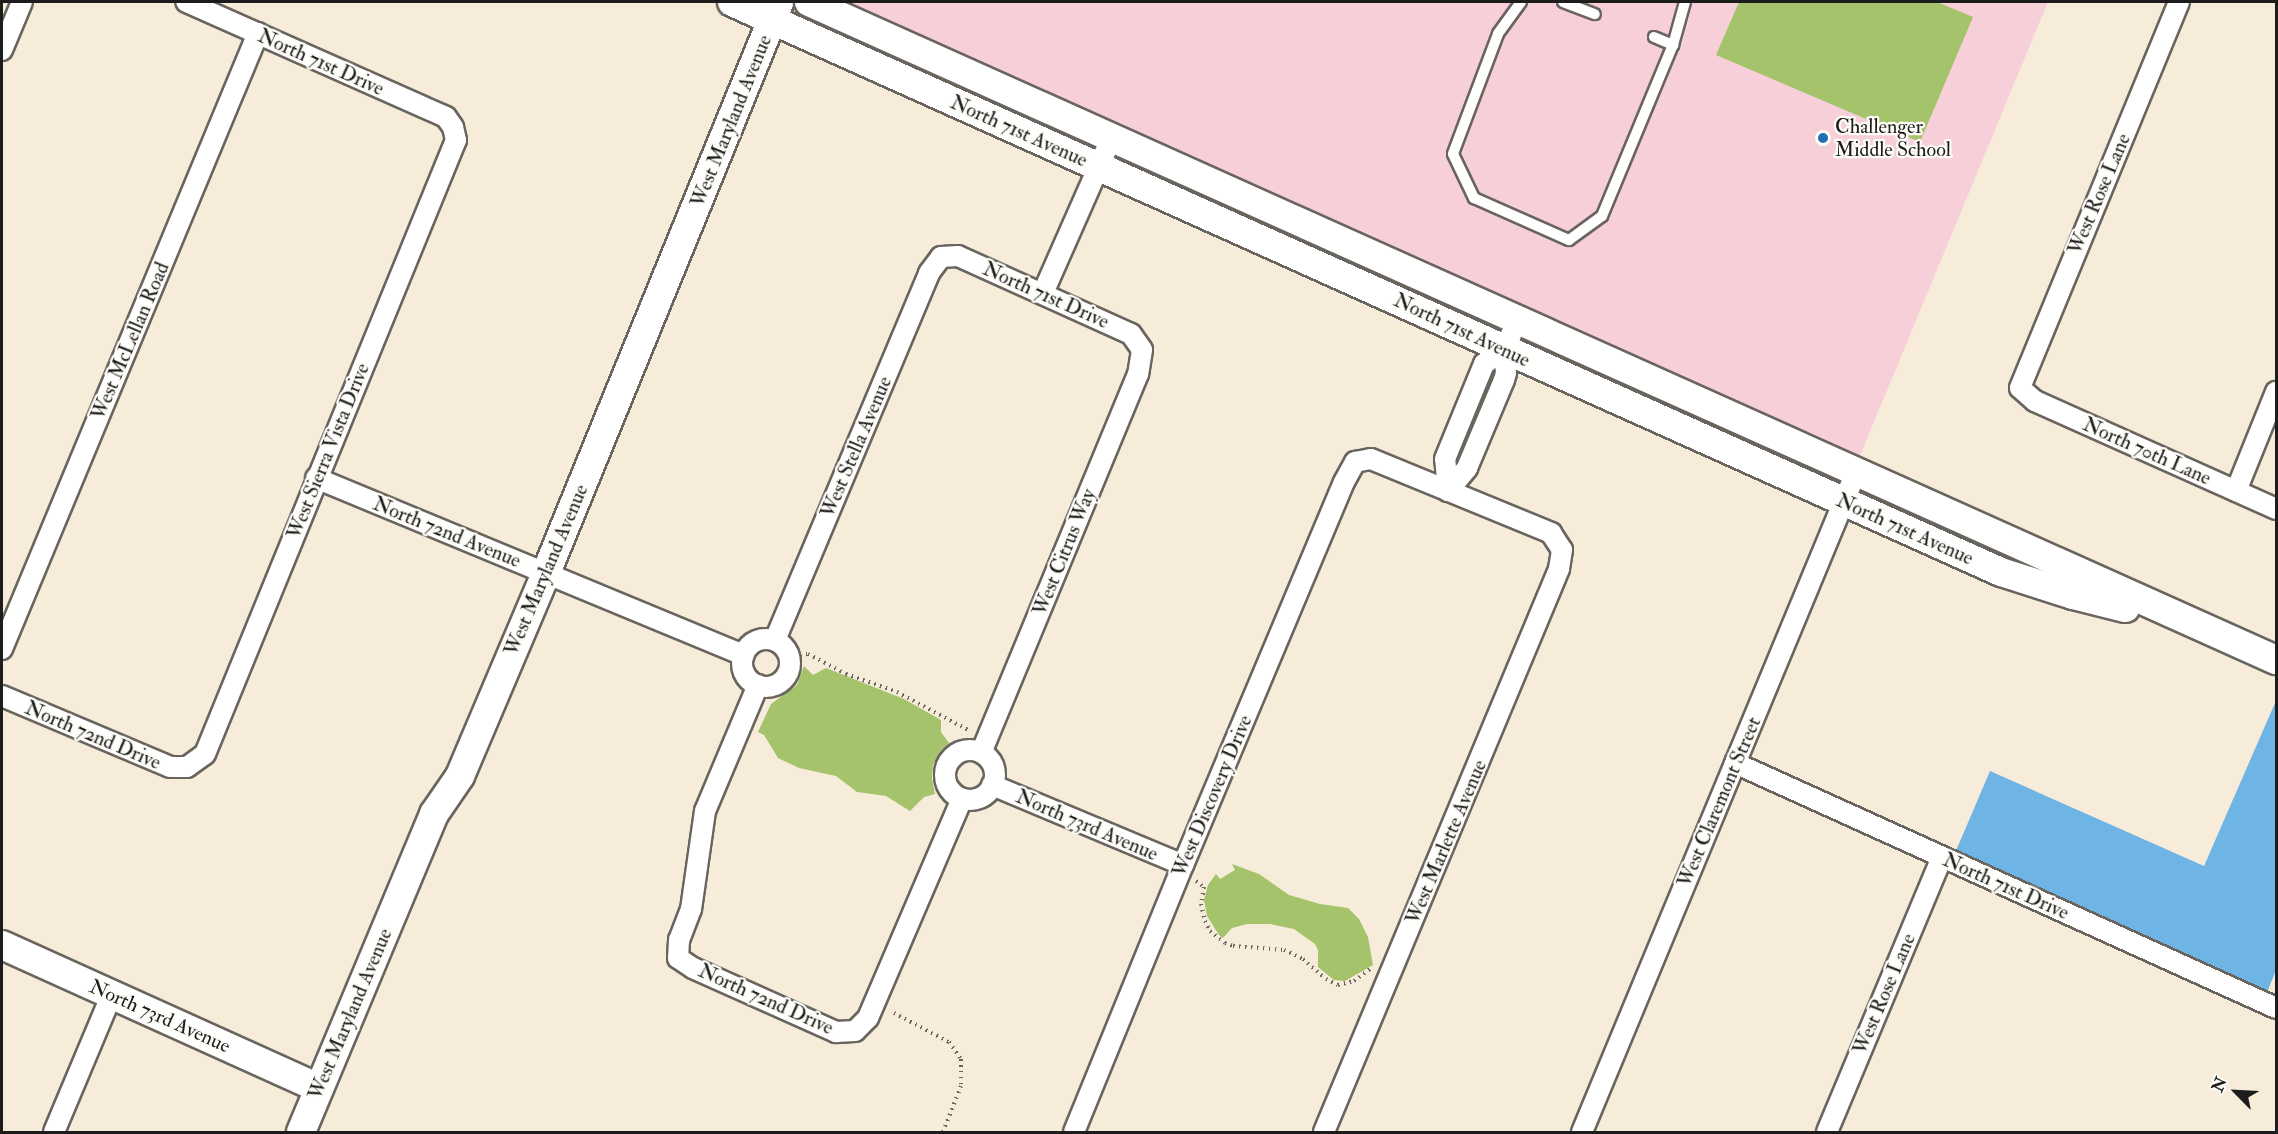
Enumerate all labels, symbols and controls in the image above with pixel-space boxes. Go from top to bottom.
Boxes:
street label: North 71st Drive [254,24,388,100]
street label: West Maryland Avenue [685,31,777,211]
street label: North 71st Avenue [947,90,1091,172]
place label: Challenger Middle School [1835,114,1951,161]
street label: West Rose Lane [2063,130,2135,258]
marker: Challenger Middle School [1816,131,1830,145]
street label: North 71st Drive [979,257,1113,333]
street label: West McLellan Road [86,259,174,423]
street label: North 71st Avenue [1390,288,1534,372]
street label: West Sierra Vista Drive [282,360,374,542]
street label: West Stella Avenue [815,373,897,521]
street label: North 70th Lane [2079,412,2215,490]
street label: West Maryland Avenue [499,481,593,659]
street label: West Citrus Way [1028,485,1100,619]
street label: North 71st Avenue [1833,488,1977,570]
street label: North 72nd Avenue [370,491,524,573]
street label: North 72nd Drive [22,696,164,774]
street label: West Discovery Drive [1167,711,1257,881]
street label: West Claremont Street [1672,713,1766,891]
street label: West Marlette Avenue [1401,756,1491,928]
street label: North 73rd Avenue [1012,784,1162,866]
street label: North 71st Drive [1939,848,2073,924]
street label: West Maryland Avenue [303,925,397,1103]
street label: West Rose Lane [1848,930,1920,1058]
street label: North 72nd Drive [695,959,837,1039]
street label: North 73rd Avenue [86,974,234,1058]
north arrow [2206,1062,2266,1122]
text: N [2208,1074,2232,1095]

